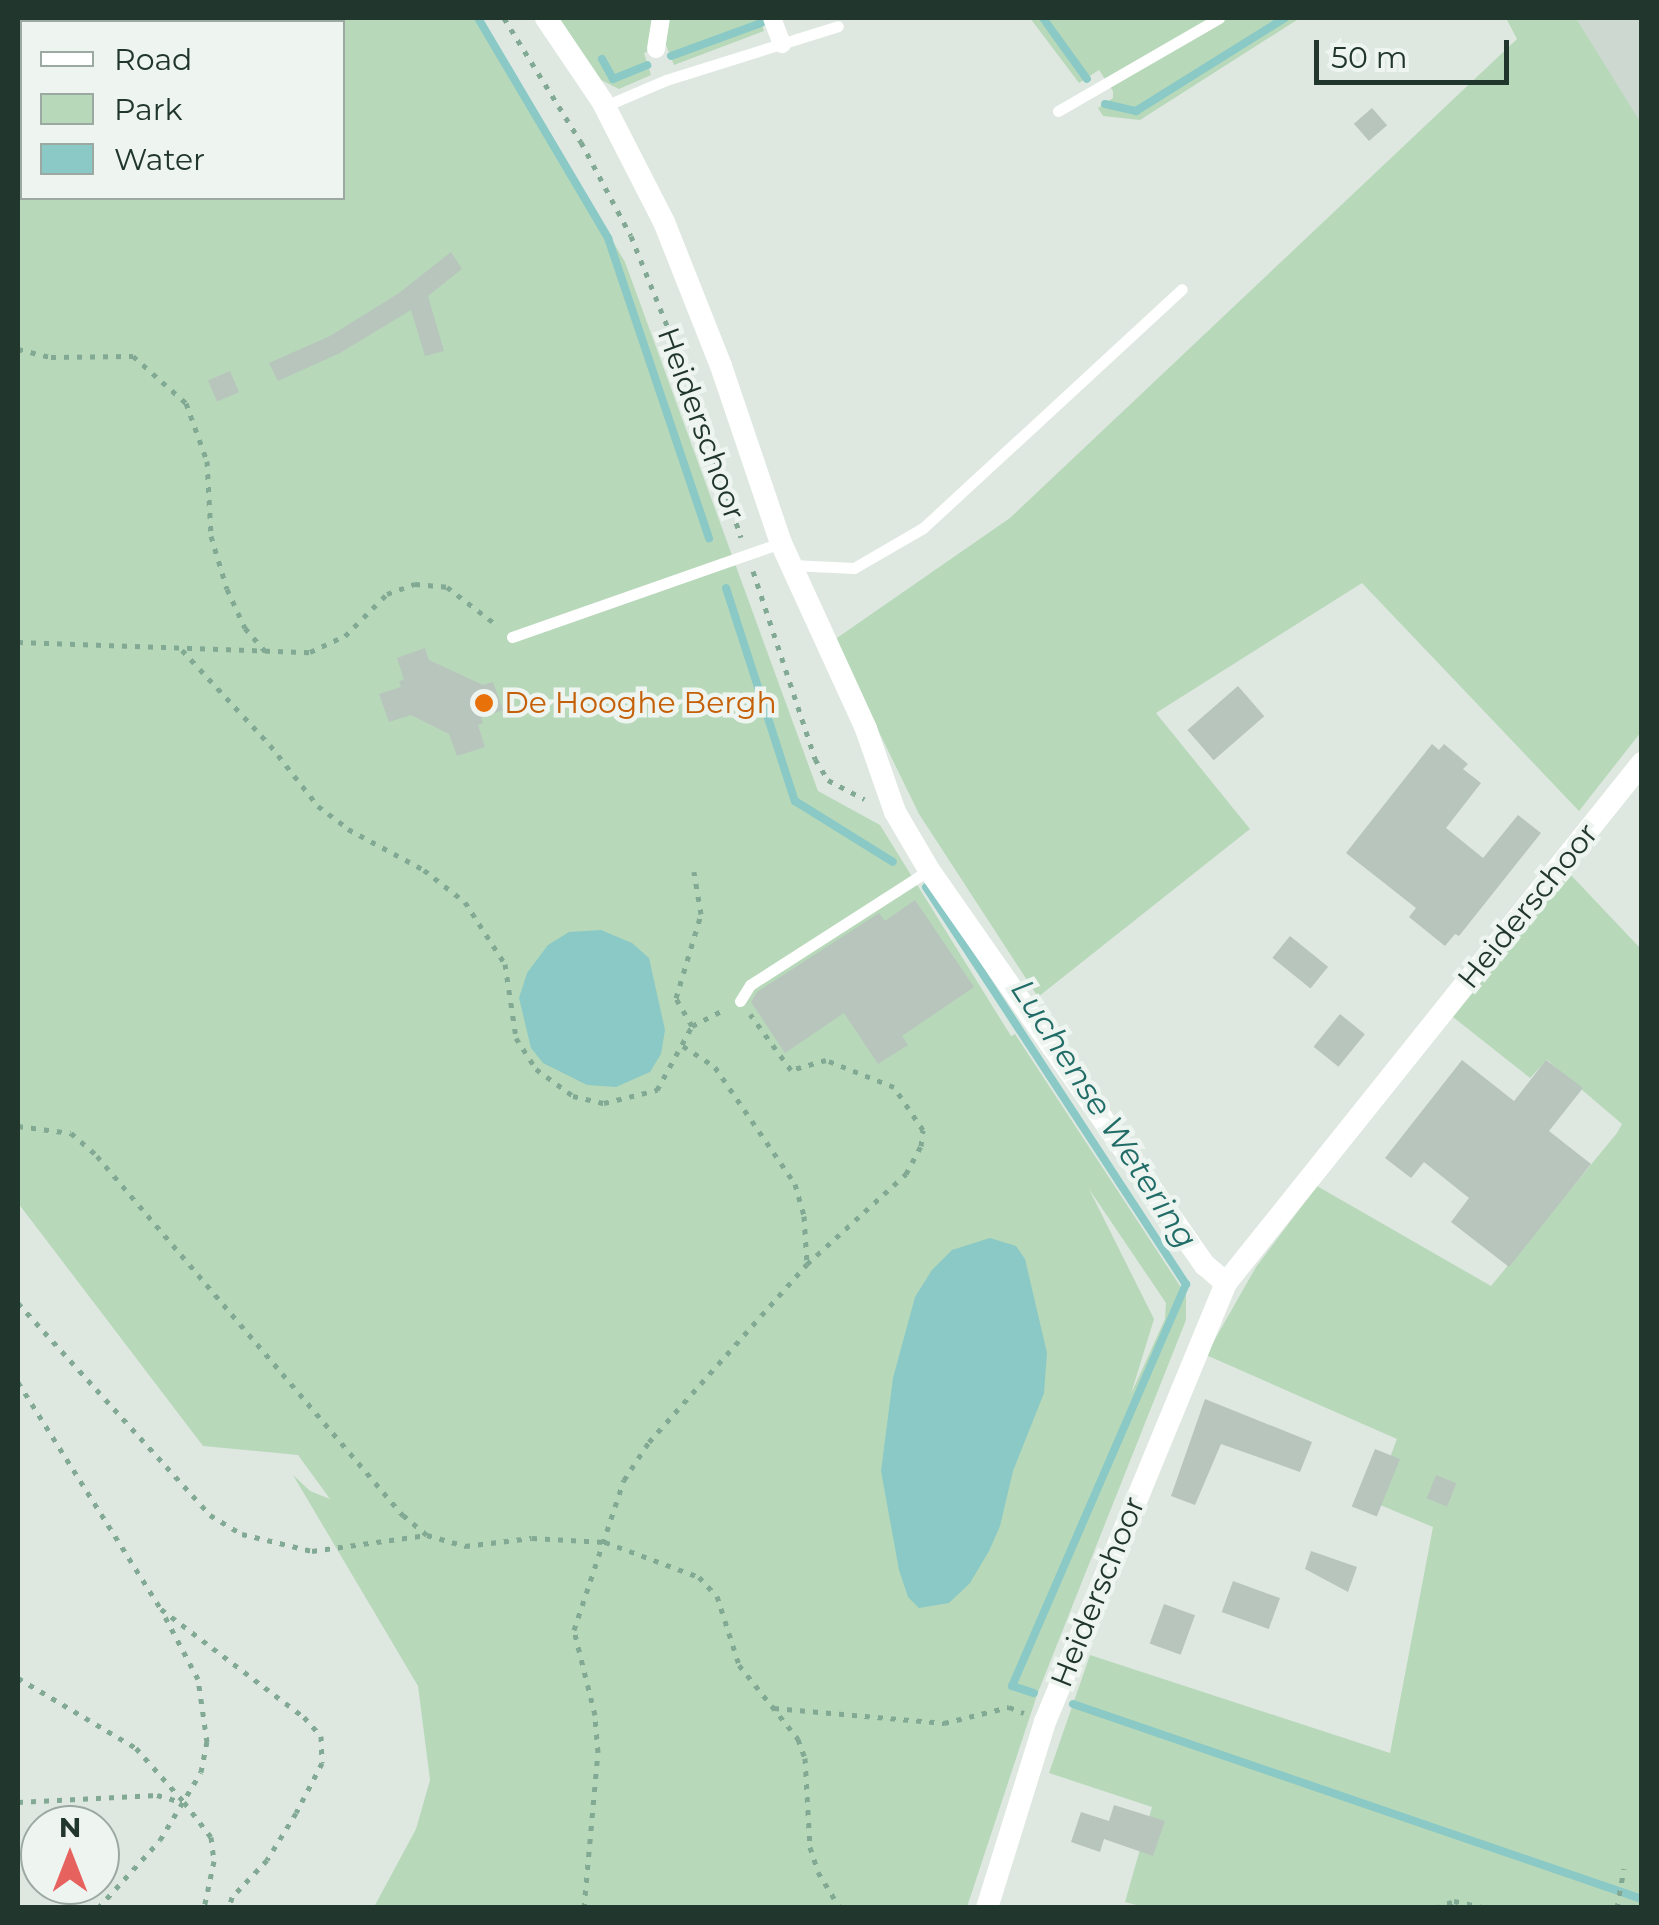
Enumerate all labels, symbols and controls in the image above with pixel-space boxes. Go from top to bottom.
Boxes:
legend [20,20,345,200]
scale bar [1319,20,1514,82]
text: 50 m [1331,39,1408,76]
text: Road [114,41,192,78]
text: Park [114,91,183,128]
text: Water [114,141,205,178]
street label: Heiderschoor [650,323,752,525]
place label: De Hooghe Bergh [504,685,777,721]
marker: De Hooghe Bergh [473,692,495,714]
street label: Heiderschoor [1450,816,1606,996]
water label: Luchense Wetering [1003,972,1205,1256]
street label: Heiderschoor [1043,1492,1153,1692]
north arrow [20,1805,120,1905]
text: N [59,1810,81,1844]

